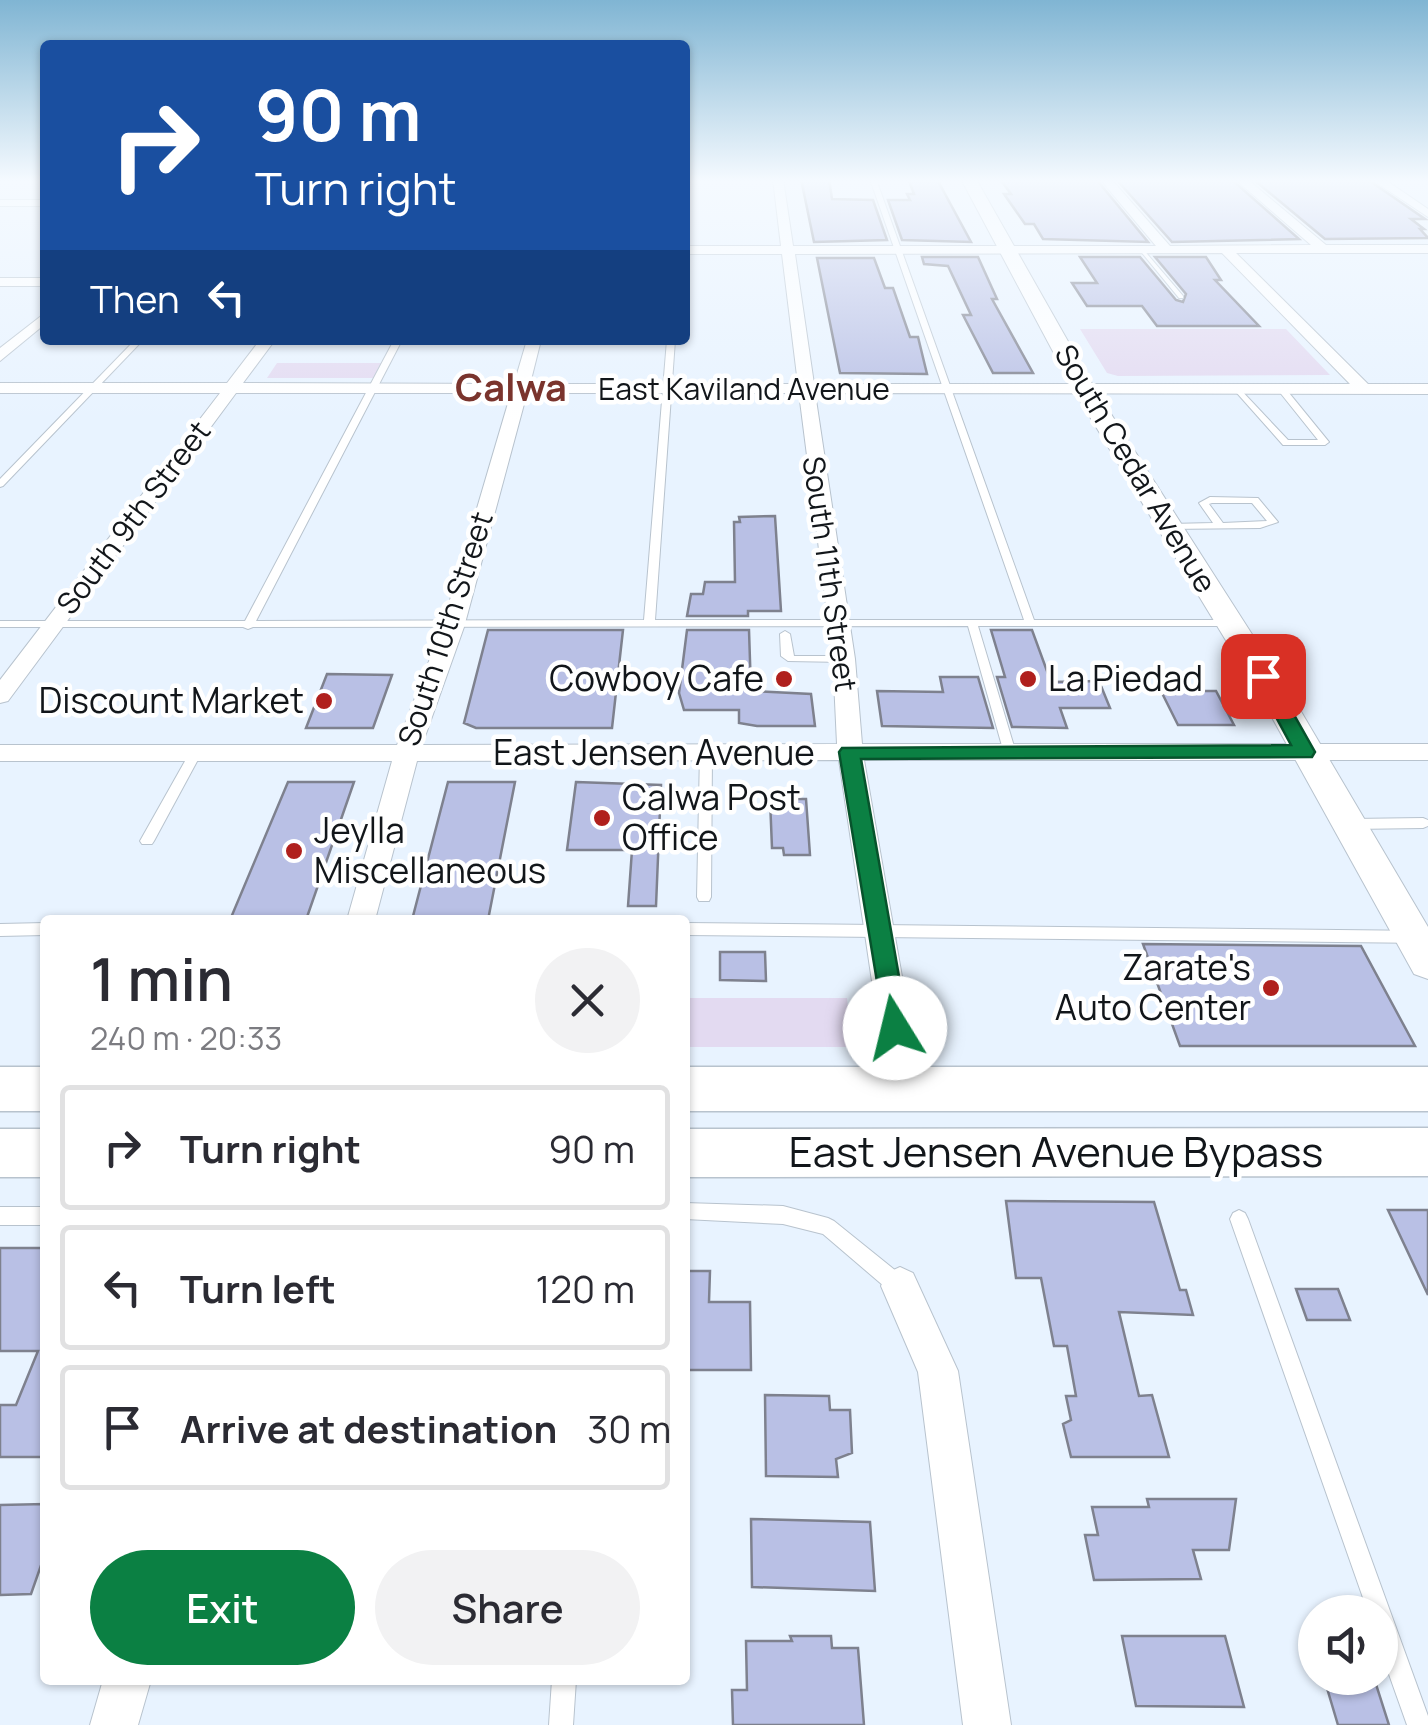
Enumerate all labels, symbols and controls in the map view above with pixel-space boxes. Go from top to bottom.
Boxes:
text: 90 m [255,66,422,162]
icon: right [90,80,220,210]
text: Turn right [255,157,456,219]
icon: left [199,270,254,325]
text: Then [90,272,179,324]
street label: South Cedar Avenue [1046,336,1227,600]
district label: Calwa [455,360,567,412]
street label: East Kaviland Avenue [598,368,890,409]
street label: South 9th Street [46,412,219,622]
street label: South 11th Street [794,453,867,694]
street label: South 10th Street [387,506,502,751]
pin [1221,634,1306,719]
icon: arrive [1236,649,1291,704]
place label: Cowboy Cafe [549,654,764,702]
place label: La Piedad [1048,654,1203,702]
marker: Cowboy Cafe [773,668,795,690]
marker: La Piedad [1017,668,1039,690]
place label: Discount Market [39,676,304,724]
marker: Discount Market [313,690,335,712]
street label: East Jensen Avenue [493,728,815,776]
place label: Calwa Post Office [622,773,801,861]
place label: Jeylla Miscellaneous [314,806,546,894]
marker: Calwa Post Office [591,807,613,829]
marker: Jeylla Miscellaneous [283,840,305,862]
text: 1 min [90,937,233,1019]
place label: Zarate's Auto Center [1055,943,1251,1031]
button: close [535,948,640,1053]
position arrow [843,976,947,1080]
marker: Zarate's Auto Center [1260,977,1282,999]
text: 240 m · 20:33 [90,1016,282,1060]
icon: right [95,1120,150,1175]
text: Turn right [180,1122,361,1174]
text: 90 m [548,1122,635,1174]
street label: East Jensen Avenue Bypass [789,1122,1323,1180]
icon: left [95,1260,150,1315]
text: Turn left [180,1262,336,1314]
text: 120 m [536,1262,635,1314]
icon: arrive [95,1400,150,1455]
text: Arrive at destination [180,1402,557,1454]
text: 30 m [587,1402,671,1454]
button: Exit [90,1550,355,1665]
button: Share [375,1550,640,1665]
map controls [1298,1595,1398,1695]
button: sound [1298,1595,1398,1695]

